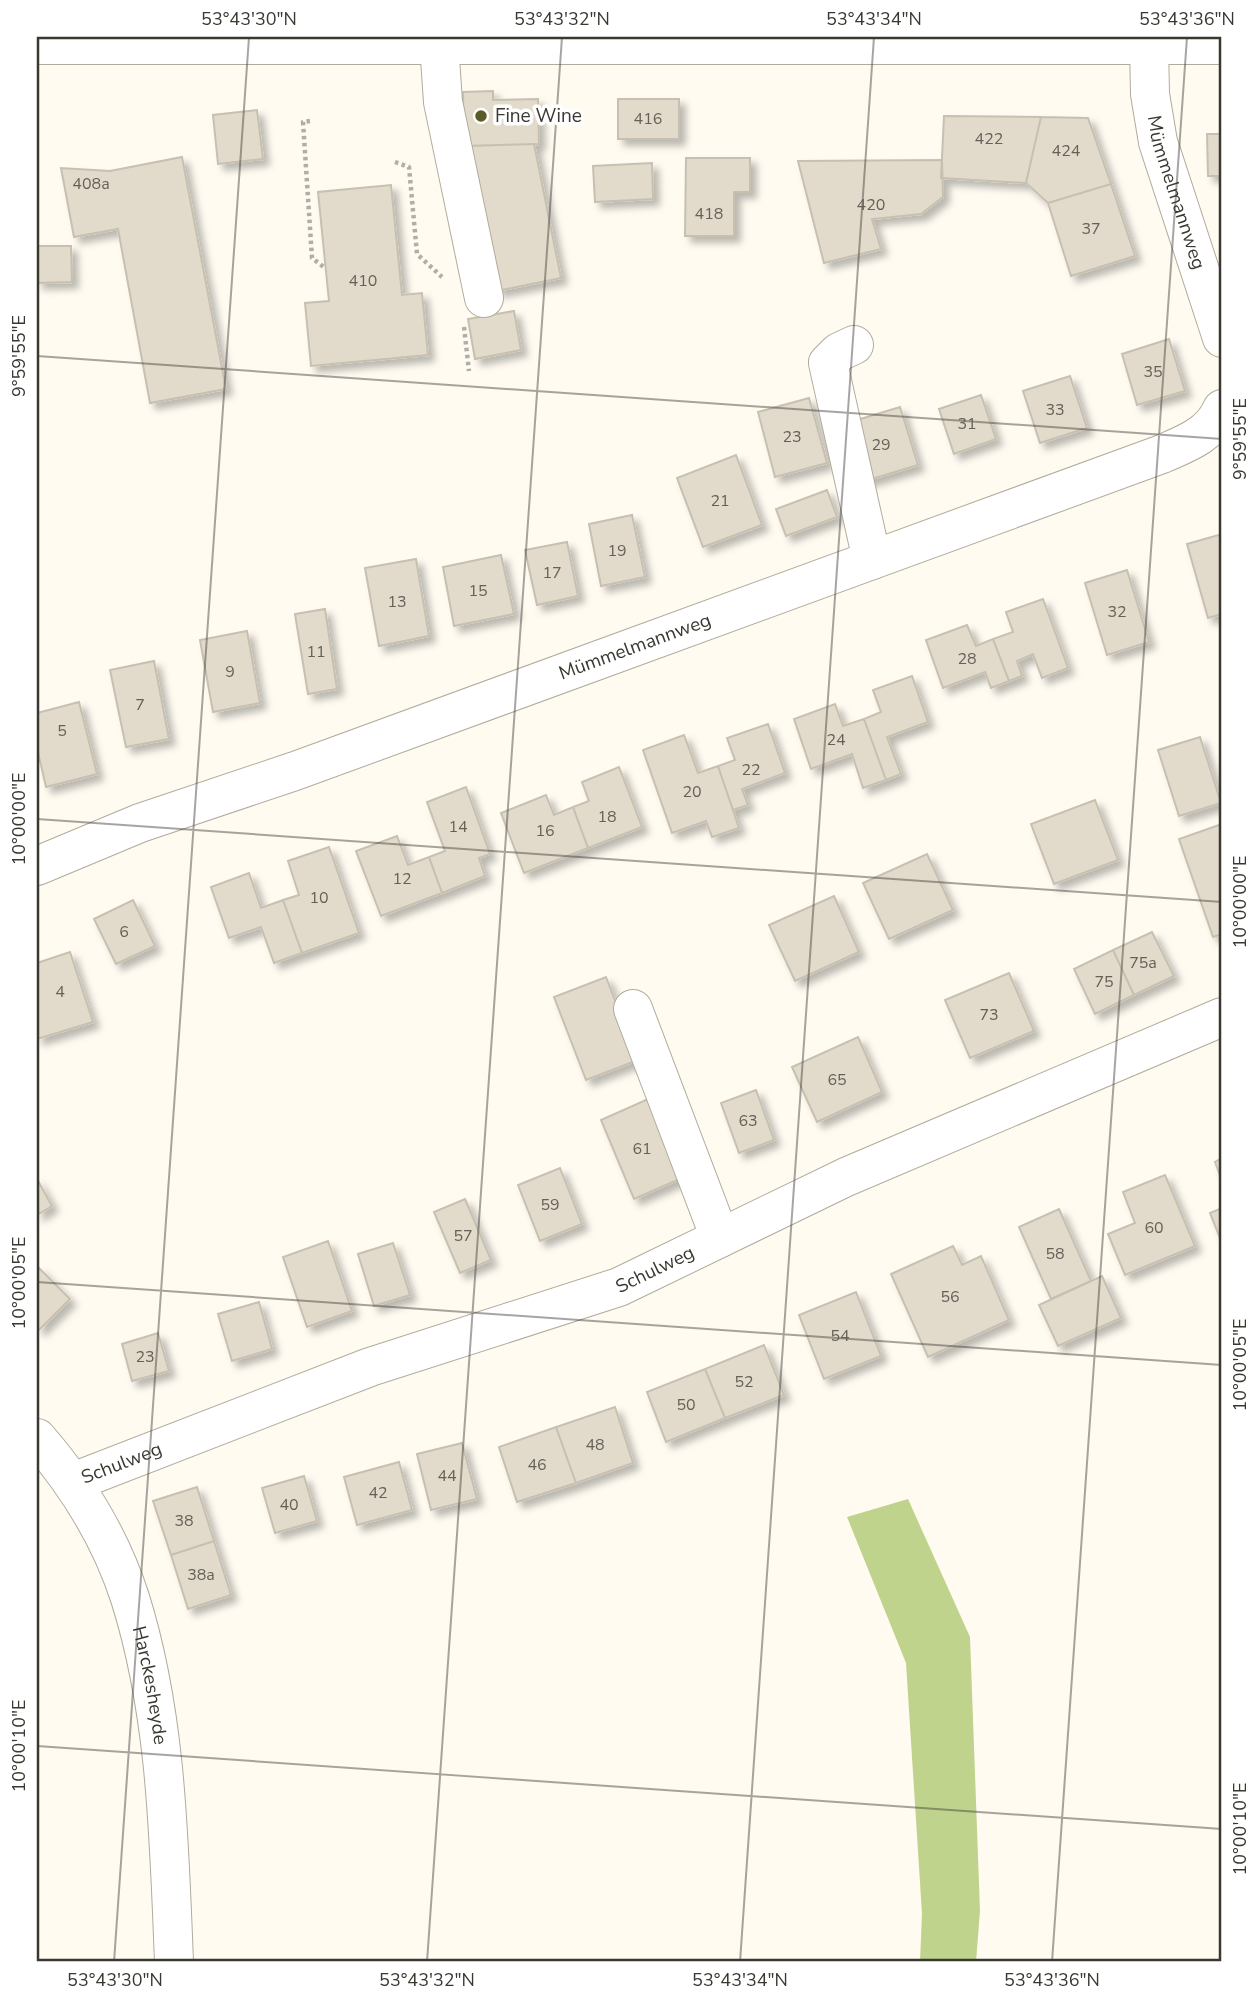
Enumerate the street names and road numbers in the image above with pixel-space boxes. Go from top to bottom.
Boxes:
street label: Mümmelmannweg [1141,113,1212,273]
street label: Mümmelmannweg [555,607,715,686]
street label: Schulweg [611,1239,699,1300]
street label: Schulweg [77,1436,166,1491]
street label: Harckesheyde [126,1623,173,1746]

